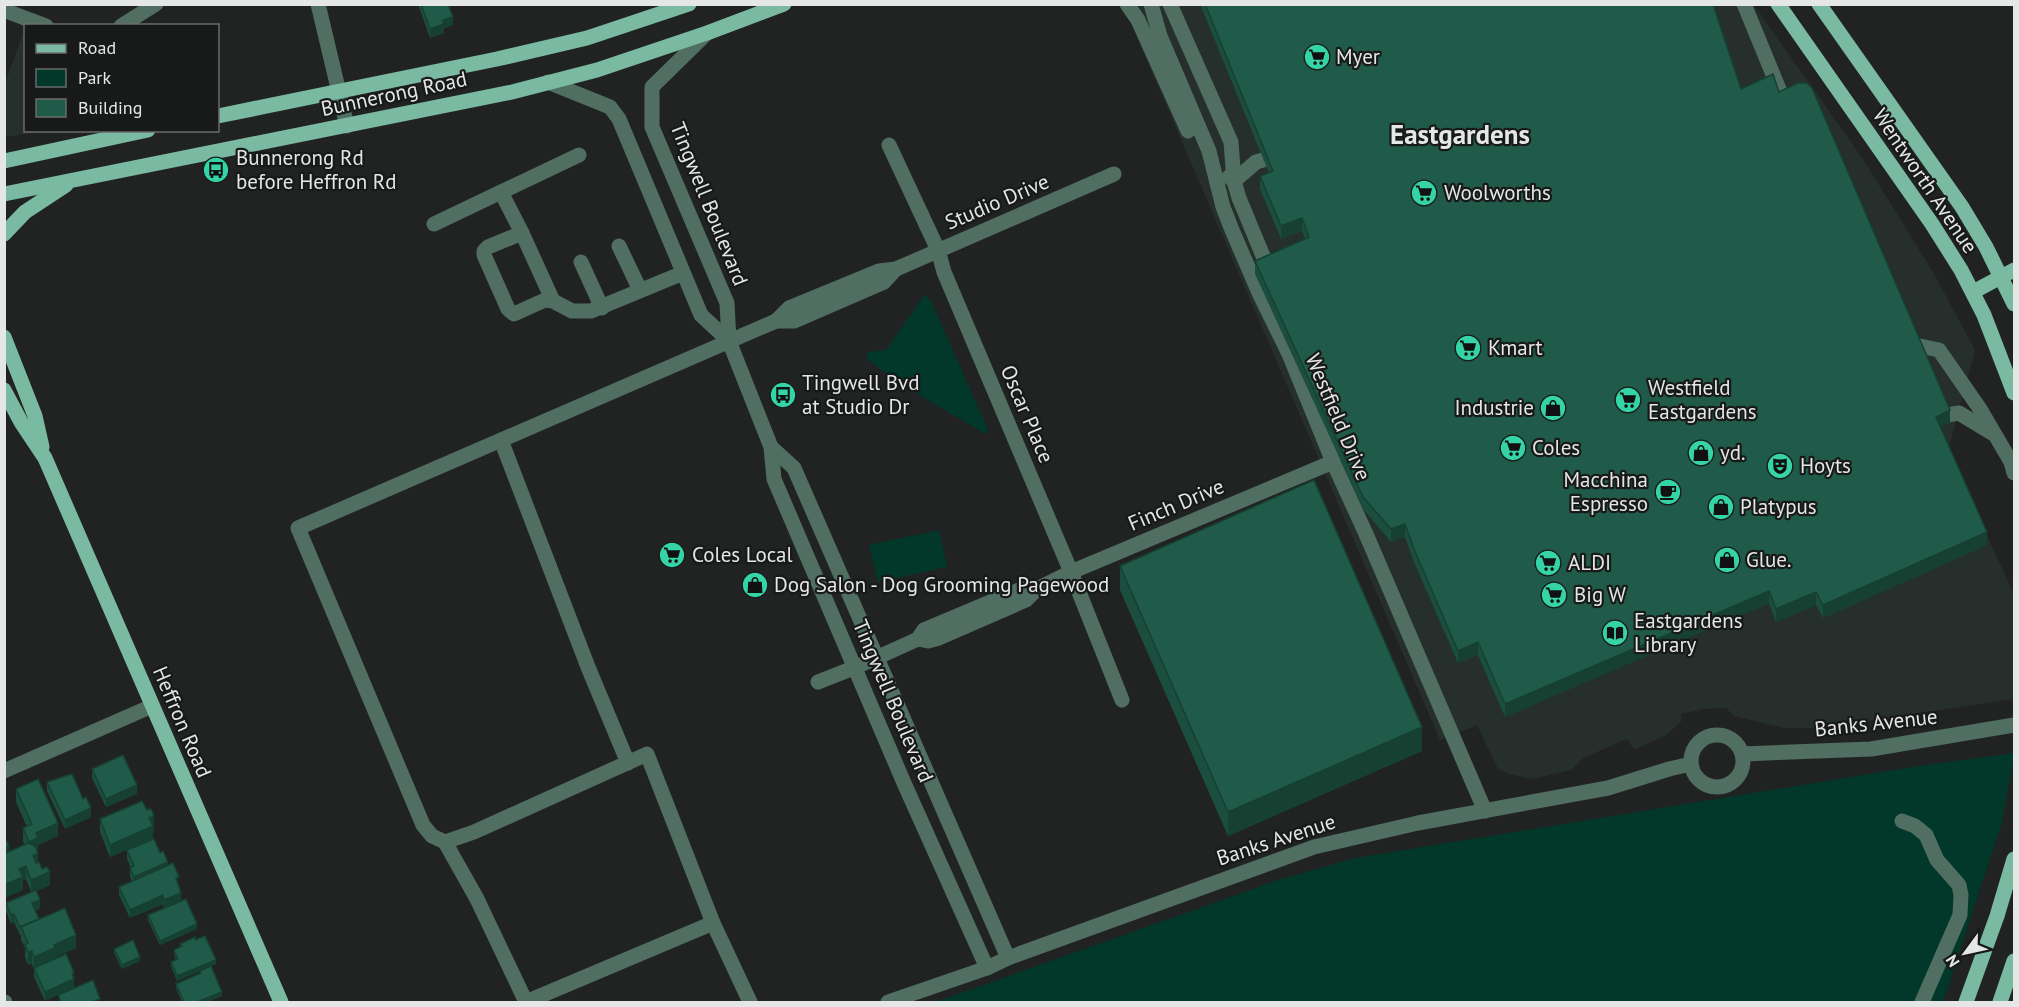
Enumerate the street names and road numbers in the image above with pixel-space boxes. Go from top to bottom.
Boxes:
street label: Bunnerong Road [318,65,469,122]
street label: Wentworth Avenue [1867,103,1984,258]
street label: Tingwell Boulevard [664,118,755,290]
street label: Studio Drive [941,168,1053,236]
street label: Westfield Drive [1300,349,1377,484]
street label: Oscar Place [995,361,1060,467]
street label: Finch Drive [1124,472,1228,537]
street label: Tingwell Boulevard [847,615,940,786]
street label: Heffron Road [147,662,218,781]
street label: Banks Avenue [1813,703,1939,742]
street label: Banks Avenue [1213,808,1339,871]

